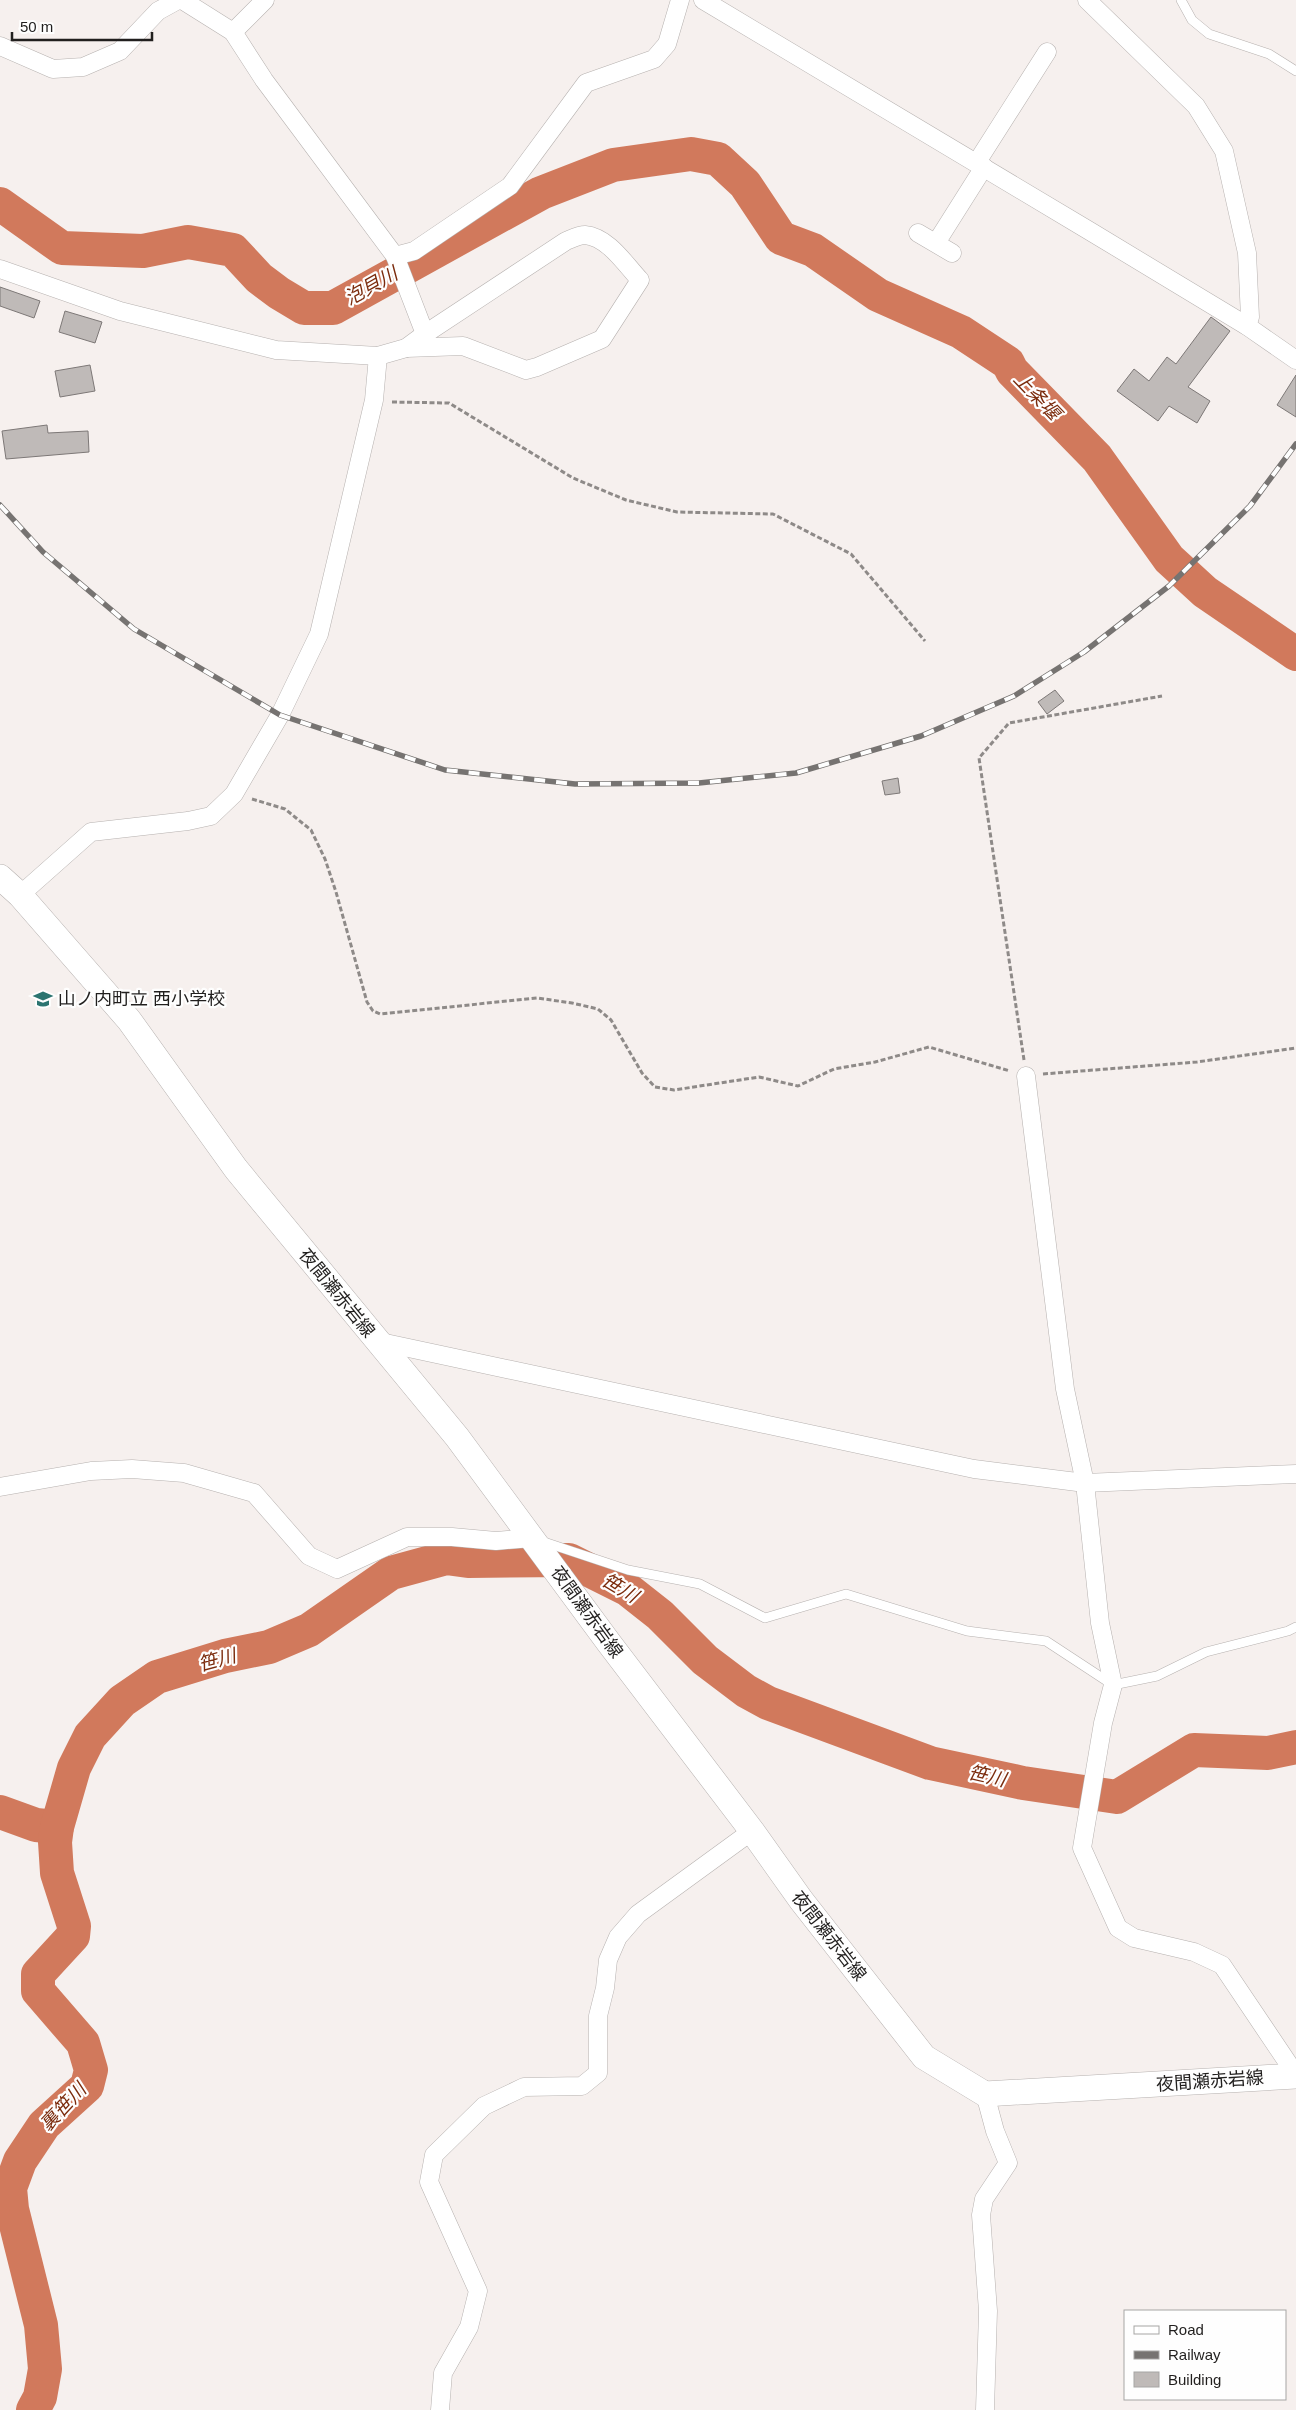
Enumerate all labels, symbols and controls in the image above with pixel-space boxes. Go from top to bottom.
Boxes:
scale bar [12,10,152,42]
text: 50 m [20,18,53,35]
water label: 泡貝川 [341,262,403,309]
water label: 上条堰 [1010,368,1066,426]
school or university icon: 山ノ内町立 西小学校 [32,988,54,1010]
place label: 山ノ内町立 西小学校 [58,989,225,1009]
street label: 夜間瀬赤岩線 [295,1245,379,1341]
street label: 夜間瀬赤岩線 [547,1562,627,1662]
water label: 笹川 [598,1569,643,1608]
water label: 笹川 [196,1644,240,1675]
water label: 笹川 [966,1761,1010,1791]
street label: 夜間瀬赤岩線 [788,1887,870,1985]
street label: 夜間瀬赤岩線 [1155,2067,1265,2095]
water label: 裏笹川 [36,2078,91,2135]
legend [1124,2310,1286,2400]
text: Road [1168,2321,1204,2338]
text: Railway [1168,2346,1221,2363]
text: Building [1168,2371,1221,2388]

